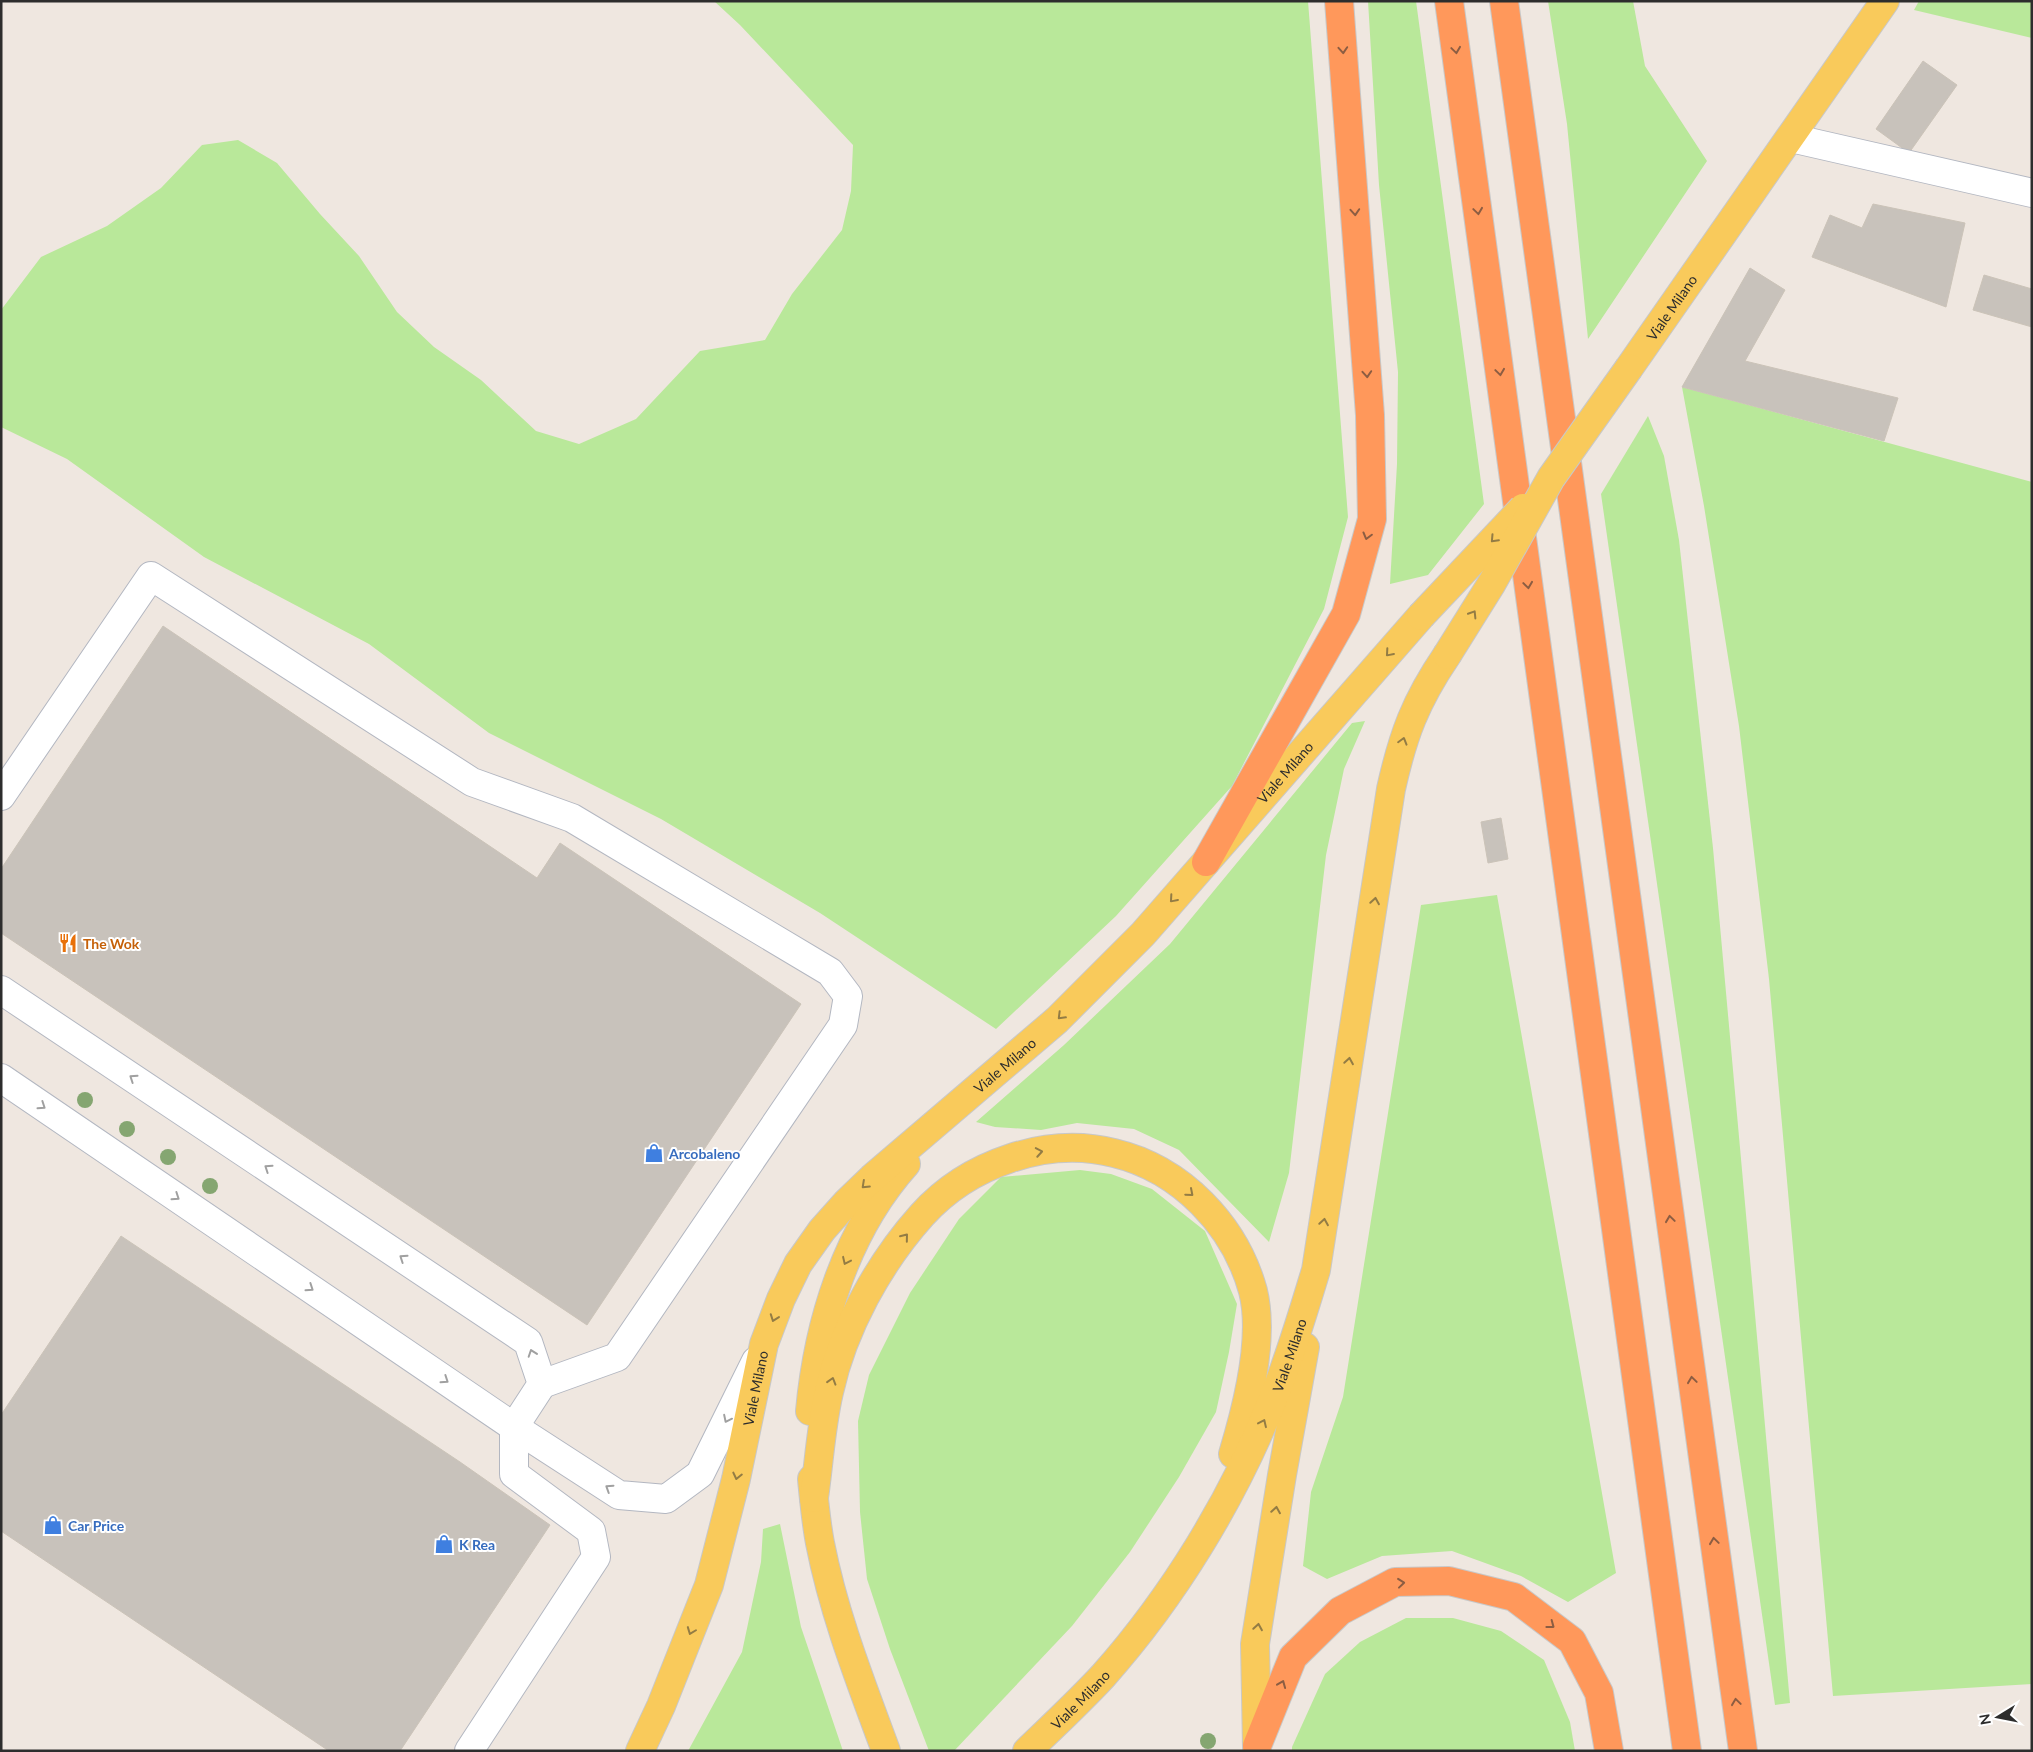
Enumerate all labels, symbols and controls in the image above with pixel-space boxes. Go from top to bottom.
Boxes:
one-way arrow [1450,45,1460,54]
one-way arrow [1337,46,1348,54]
one-way arrow [1472,206,1482,215]
one-way arrow [1349,208,1360,216]
street label: Viale Milano [1642,271,1700,344]
one-way arrow [1494,367,1504,376]
one-way arrow [1362,370,1373,378]
one-way arrow [1363,531,1373,539]
one-way arrow [1491,533,1500,542]
one-way arrow [1523,580,1533,589]
one-way arrow [1467,611,1476,620]
one-way arrow [1387,647,1395,656]
one-way arrow [1398,737,1408,746]
street label: Viale Milano [1253,738,1316,806]
one-way arrow [1171,893,1179,902]
one-way arrow [1369,896,1379,905]
restaurant icon: The Wok [57,932,79,954]
place label: The Wok [83,935,140,952]
one-way arrow [1058,1010,1067,1019]
street label: Viale Milano [970,1034,1039,1096]
one-way arrow [1344,1057,1354,1066]
one-way arrow [129,1074,138,1084]
one-way arrow [36,1100,45,1109]
shop icon: Arcobaleno [643,1142,665,1164]
place label: Arcobaleno [668,1145,740,1162]
one-way arrow [1034,1147,1043,1157]
one-way arrow [264,1165,274,1174]
one-way arrow [861,1179,870,1188]
one-way arrow [1184,1187,1193,1195]
one-way arrow [170,1191,180,1200]
one-way arrow [1665,1215,1676,1223]
one-way arrow [1318,1217,1329,1225]
one-way arrow [899,1233,908,1242]
one-way arrow [399,1255,409,1264]
one-way arrow [842,1256,853,1265]
one-way arrow [305,1282,314,1292]
one-way arrow [770,1313,780,1321]
street label: Viale Milano [1268,1316,1309,1394]
street label: Viale Milano [739,1349,771,1427]
one-way arrow [528,1350,538,1358]
one-way arrow [439,1374,448,1383]
one-way arrow [1687,1376,1698,1384]
one-way arrow [827,1377,837,1385]
one-way arrow [723,1414,733,1423]
one-way arrow [1256,1419,1267,1428]
one-way arrow [732,1471,743,1480]
one-way arrow [605,1485,614,1495]
one-way arrow [1271,1506,1281,1515]
shop icon: Car Price [42,1514,64,1536]
place label: Car Price [68,1517,125,1534]
shop icon: K Rea [433,1533,455,1555]
place label: K Rea [459,1536,495,1553]
one-way arrow [1709,1537,1720,1545]
one-way arrow [1397,1578,1405,1589]
one-way arrow [1545,1619,1555,1628]
one-way arrow [1252,1623,1262,1631]
one-way arrow [687,1626,697,1635]
street label: Viale Milano [1047,1666,1113,1732]
one-way arrow [1276,1680,1287,1689]
north arrow [1973,1692,2023,1742]
one-way arrow [1731,1698,1742,1706]
text: N [1975,1713,1994,1726]

